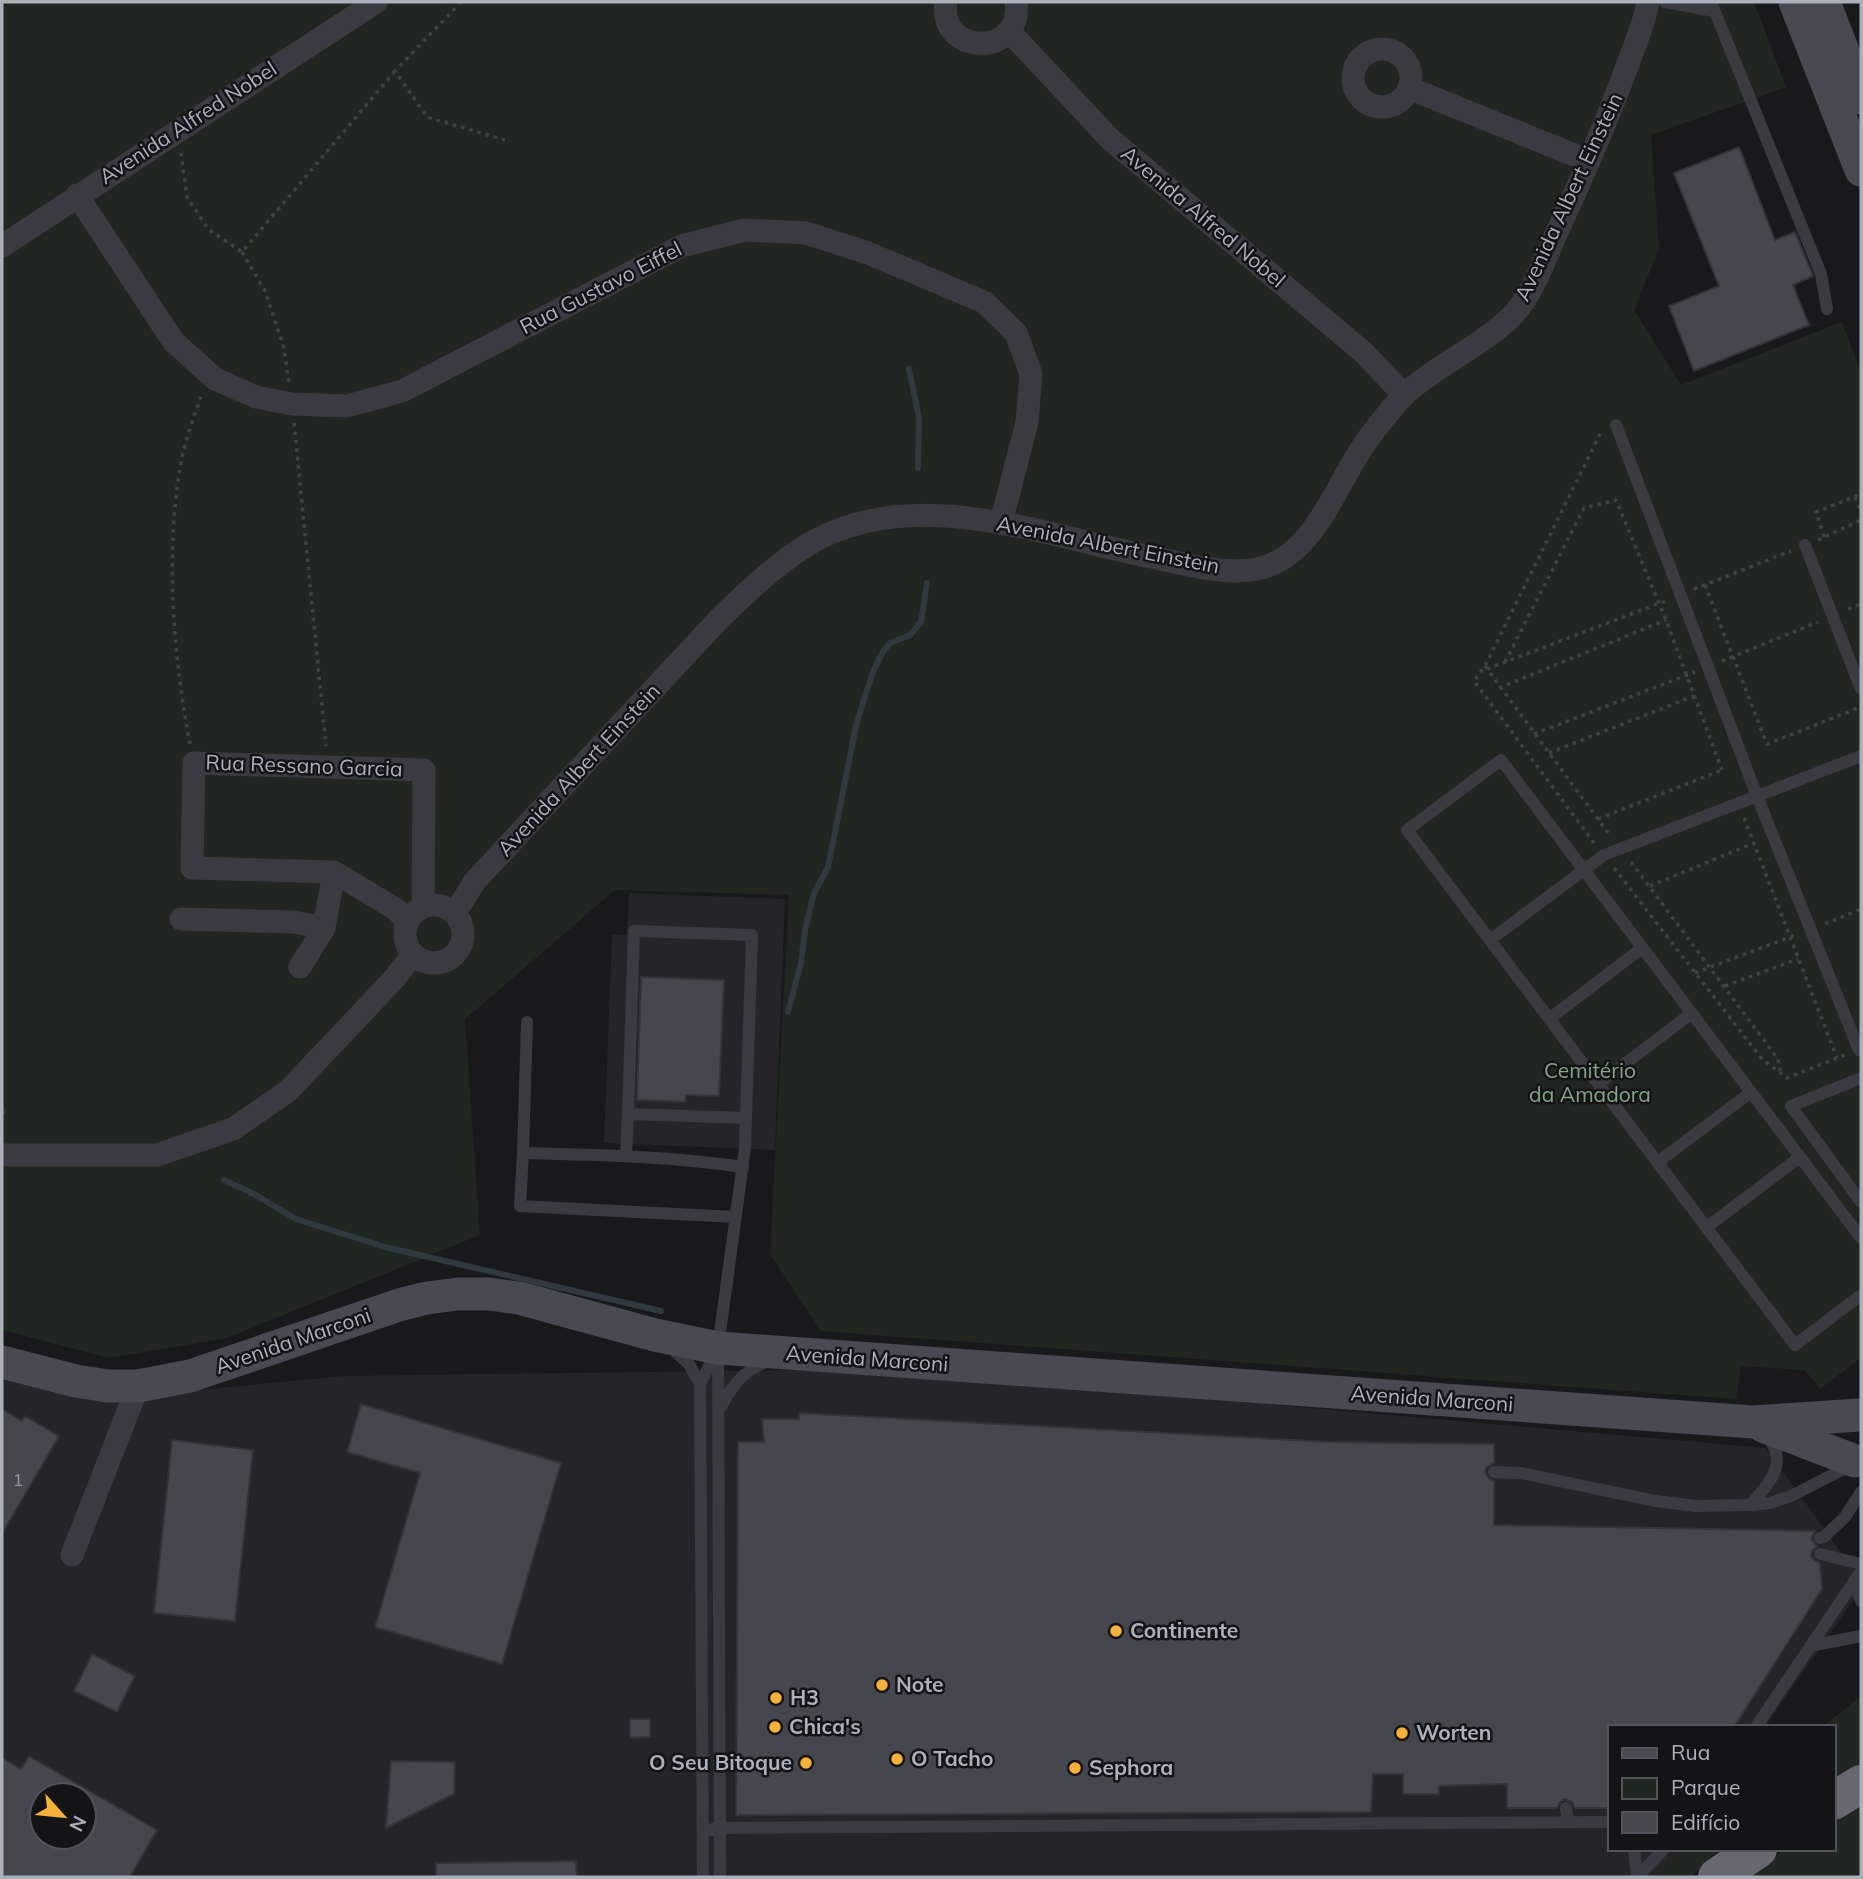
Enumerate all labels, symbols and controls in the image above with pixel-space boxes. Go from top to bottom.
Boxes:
street label: Avenida Alfred Nobel [94,55,281,189]
street label: Avenida Albert Einstein [1508,88,1628,305]
street label: Avenida Alfred Nobel [1116,140,1291,293]
street label: Rua Gustavo Eiffel [515,235,686,339]
street label: Avenida Albert Einstein [994,510,1222,578]
street label: Avenida Albert Einstein [491,678,665,861]
street label: Rua Ressano Garcia [205,749,403,781]
park label: Cemitério da Amadora [1529,1057,1651,1107]
street label: Avenida Marconi [211,1301,374,1379]
street label: Avenida Marconi [785,1339,949,1377]
street label: Avenida Marconi [1350,1379,1514,1417]
house number: 1 [13,1468,23,1491]
place label: Continente [1130,1617,1238,1643]
marker: Continente [1108,1623,1124,1639]
place label: Note [896,1671,944,1697]
marker: Note [874,1677,890,1693]
place label: H3 [790,1684,819,1710]
marker: H3 [768,1690,784,1706]
place label: Chica's [789,1713,861,1739]
marker: Chica's [767,1719,783,1735]
place label: Worten [1416,1719,1492,1745]
marker: Worten [1394,1725,1410,1741]
legend [1608,1725,1835,1851]
text: Rua [1671,1739,1710,1765]
place label: O Tacho [911,1745,993,1771]
place label: O Seu Bitoque [649,1749,792,1775]
marker: O Tacho [889,1751,905,1767]
place label: Sephora [1089,1754,1173,1780]
marker: O Seu Bitoque [798,1755,814,1771]
marker: Sephora [1067,1760,1083,1776]
text: Parque [1671,1774,1740,1800]
north arrow [28,1781,98,1851]
text: Edifício [1671,1809,1740,1835]
text: N [64,1812,92,1836]

